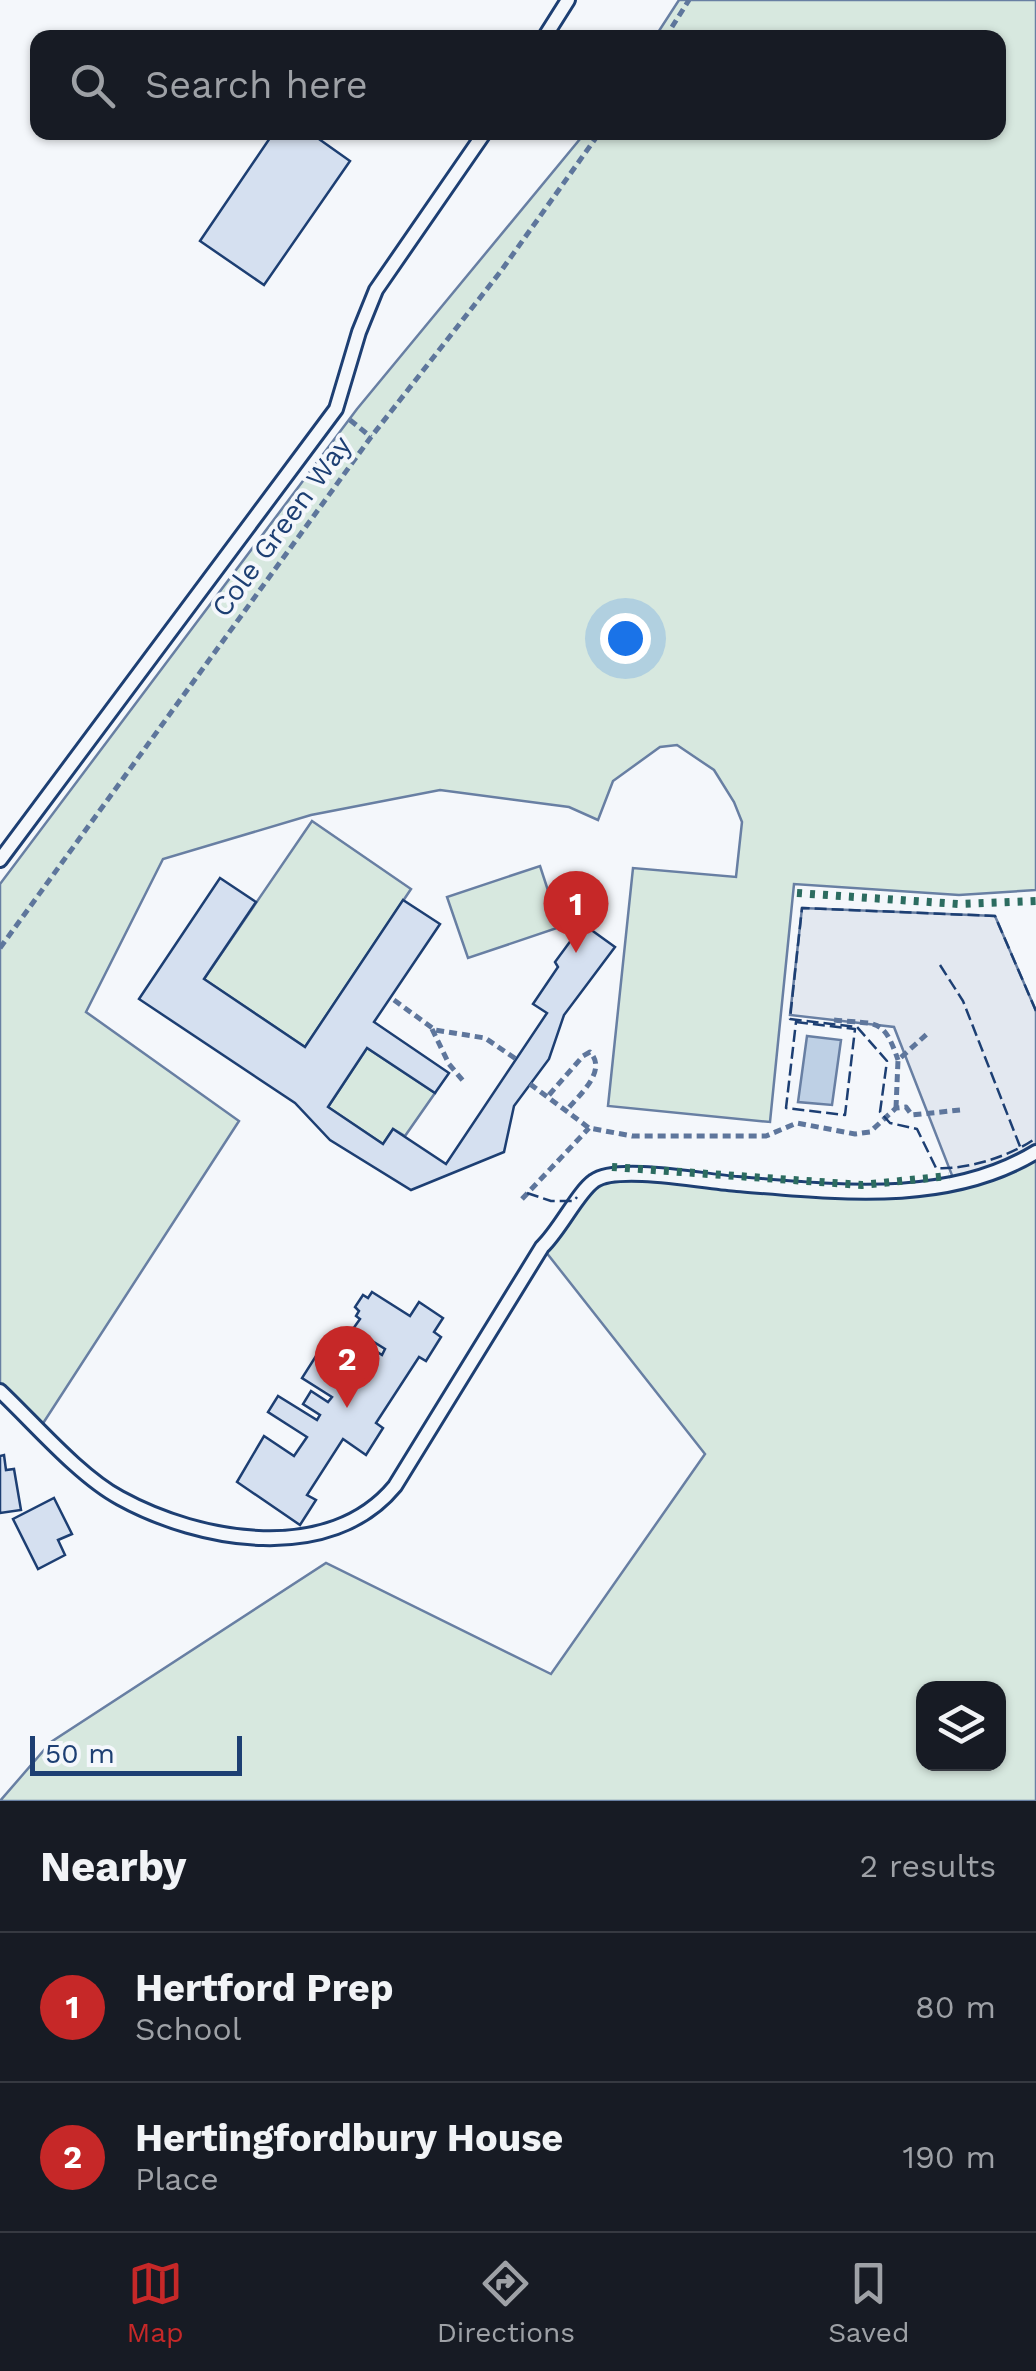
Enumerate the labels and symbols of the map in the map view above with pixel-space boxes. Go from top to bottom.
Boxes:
street label: Cole Green Way [205,429,358,623]
your location [600,613,651,664]
pin: 1 [544,870,608,953]
pin: 2 [314,1326,380,1408]
scale bar [30,1731,242,1776]

